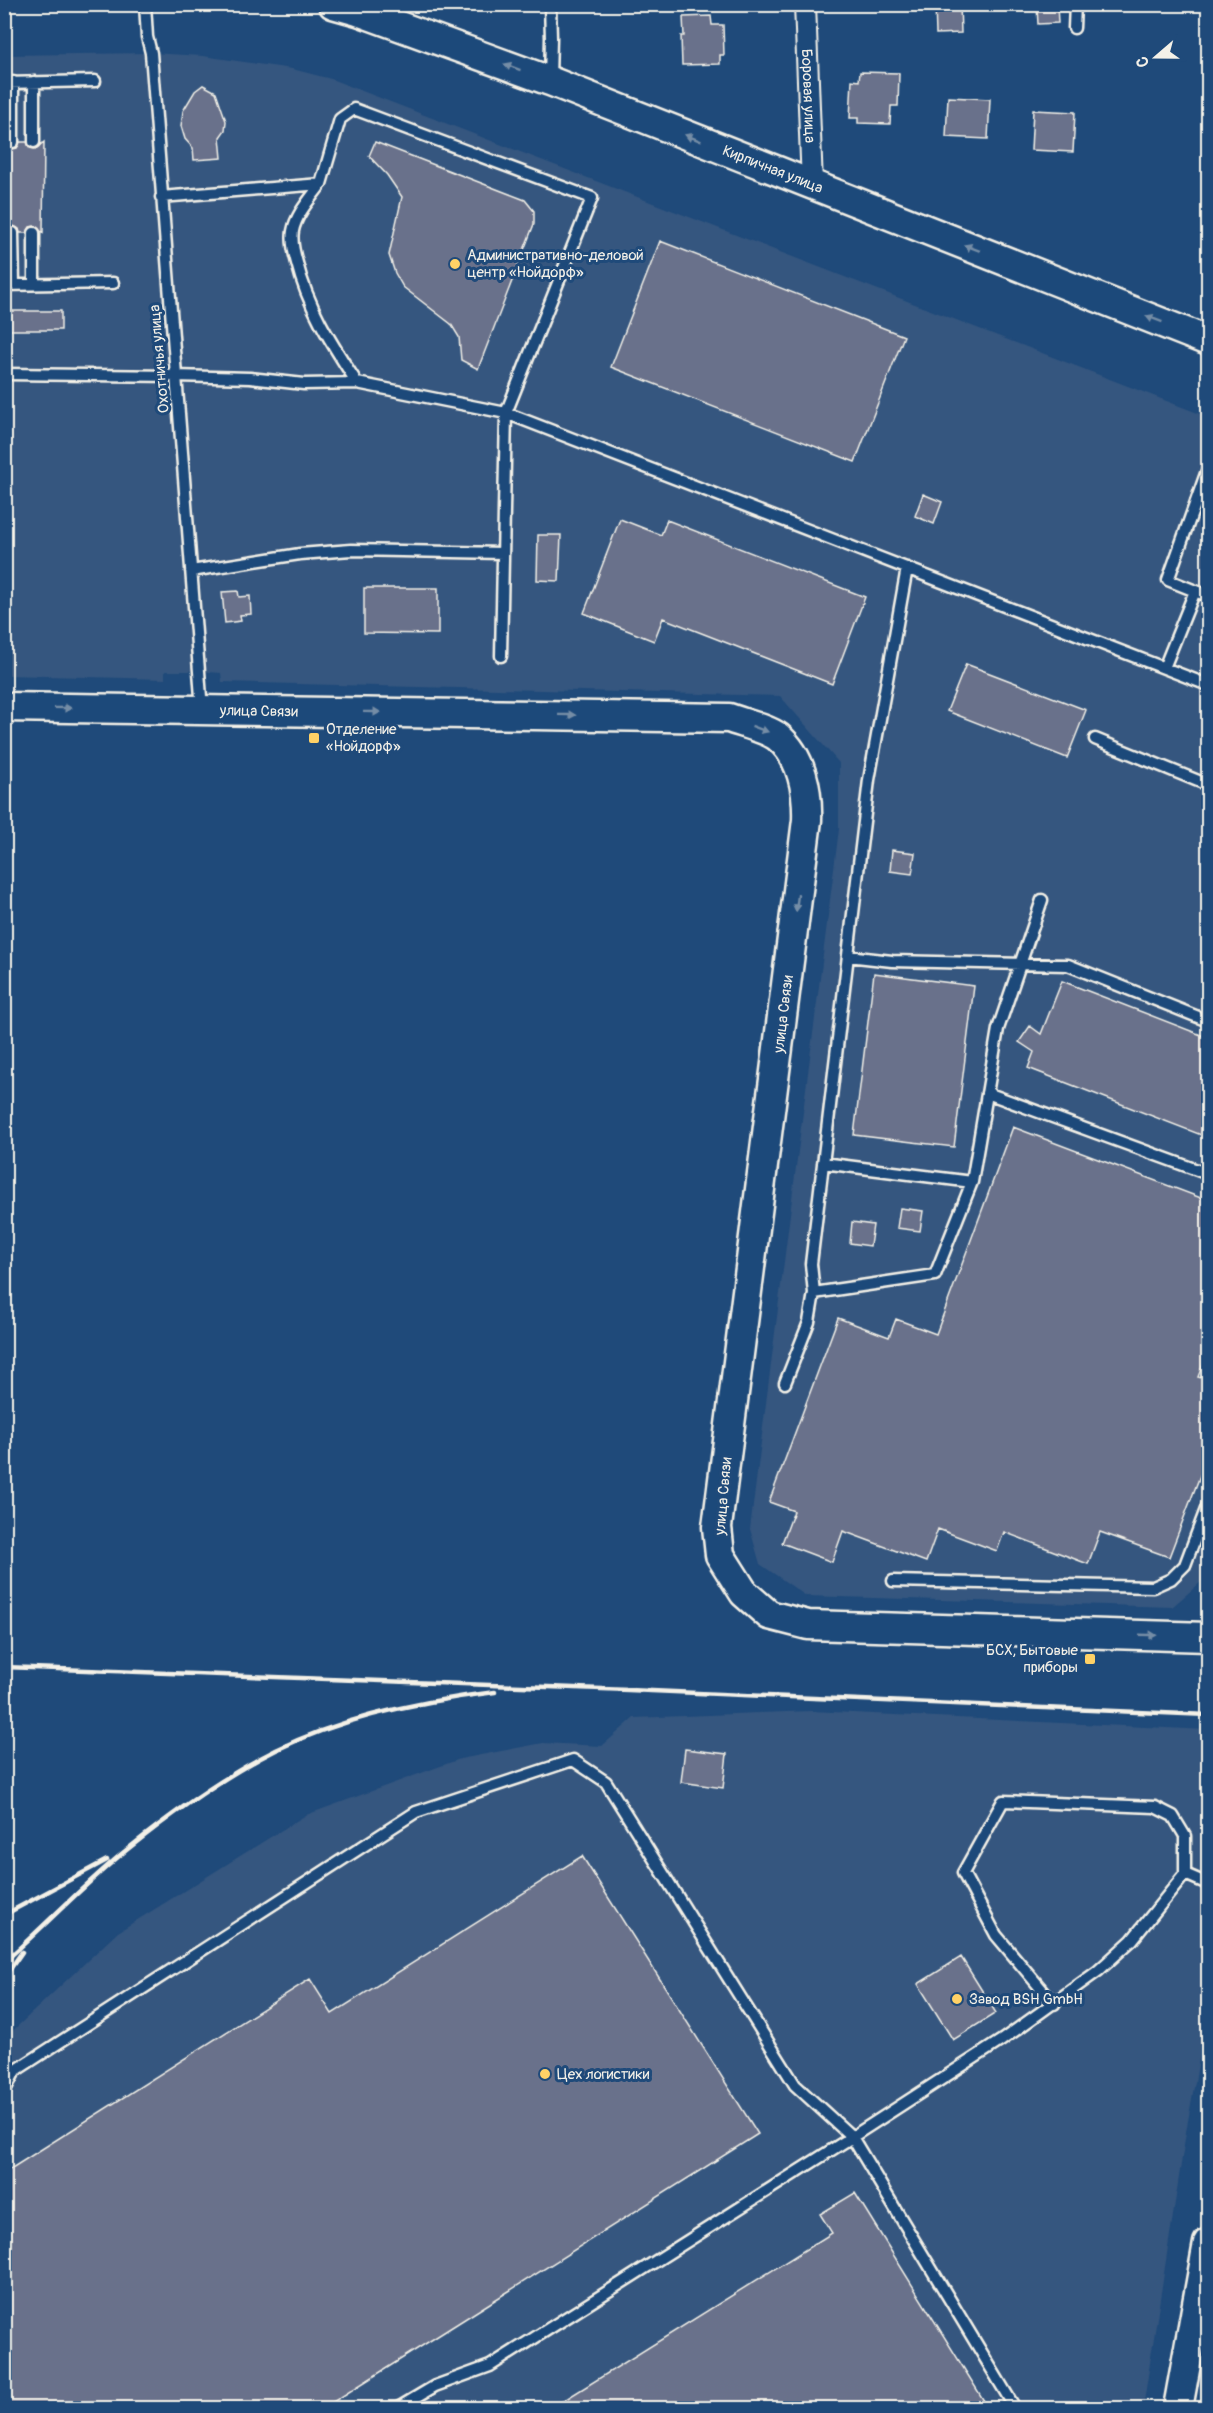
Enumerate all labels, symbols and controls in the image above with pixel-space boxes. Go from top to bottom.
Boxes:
north arrow [1126,27,1186,87]
street label: Боровая улица [797,48,819,143]
text: С [1132,54,1154,70]
one-way arrow [503,61,521,71]
one-way arrow [684,133,702,143]
street label: Кирпичная улица [720,141,826,198]
one-way arrow [963,243,981,253]
place label: Административно-деловой центр «Нойдорф» [467,246,644,282]
marker: Административно-деловой центр «Нойдорф» [448,257,462,271]
street label: Охотничья улица [145,304,174,414]
one-way arrow [1145,314,1163,323]
street label: улица Связи [219,701,299,721]
one-way arrow [53,703,72,713]
one-way arrow [362,707,381,717]
one-way arrow [557,710,576,720]
place label: Отделение «Нойдорф» [326,720,401,756]
one-way arrow [751,725,769,735]
marker: Отделение «Нойдорф» [307,731,321,745]
one-way arrow [792,893,801,912]
street label: улица Связи [769,974,798,1055]
street label: улица Связи [711,1456,736,1537]
one-way arrow [1138,1630,1157,1640]
place label: БСХ, Бытовые приборы [986,1641,1079,1677]
marker: БСХ, Бытовые приборы [1083,1652,1097,1666]
place label: Завод BSH GmbH [969,1990,1083,2009]
marker: Завод BSH GmbH [950,1992,964,2006]
place label: Цех логистики [557,2065,650,2084]
marker: Цех логистики [538,2067,552,2081]

